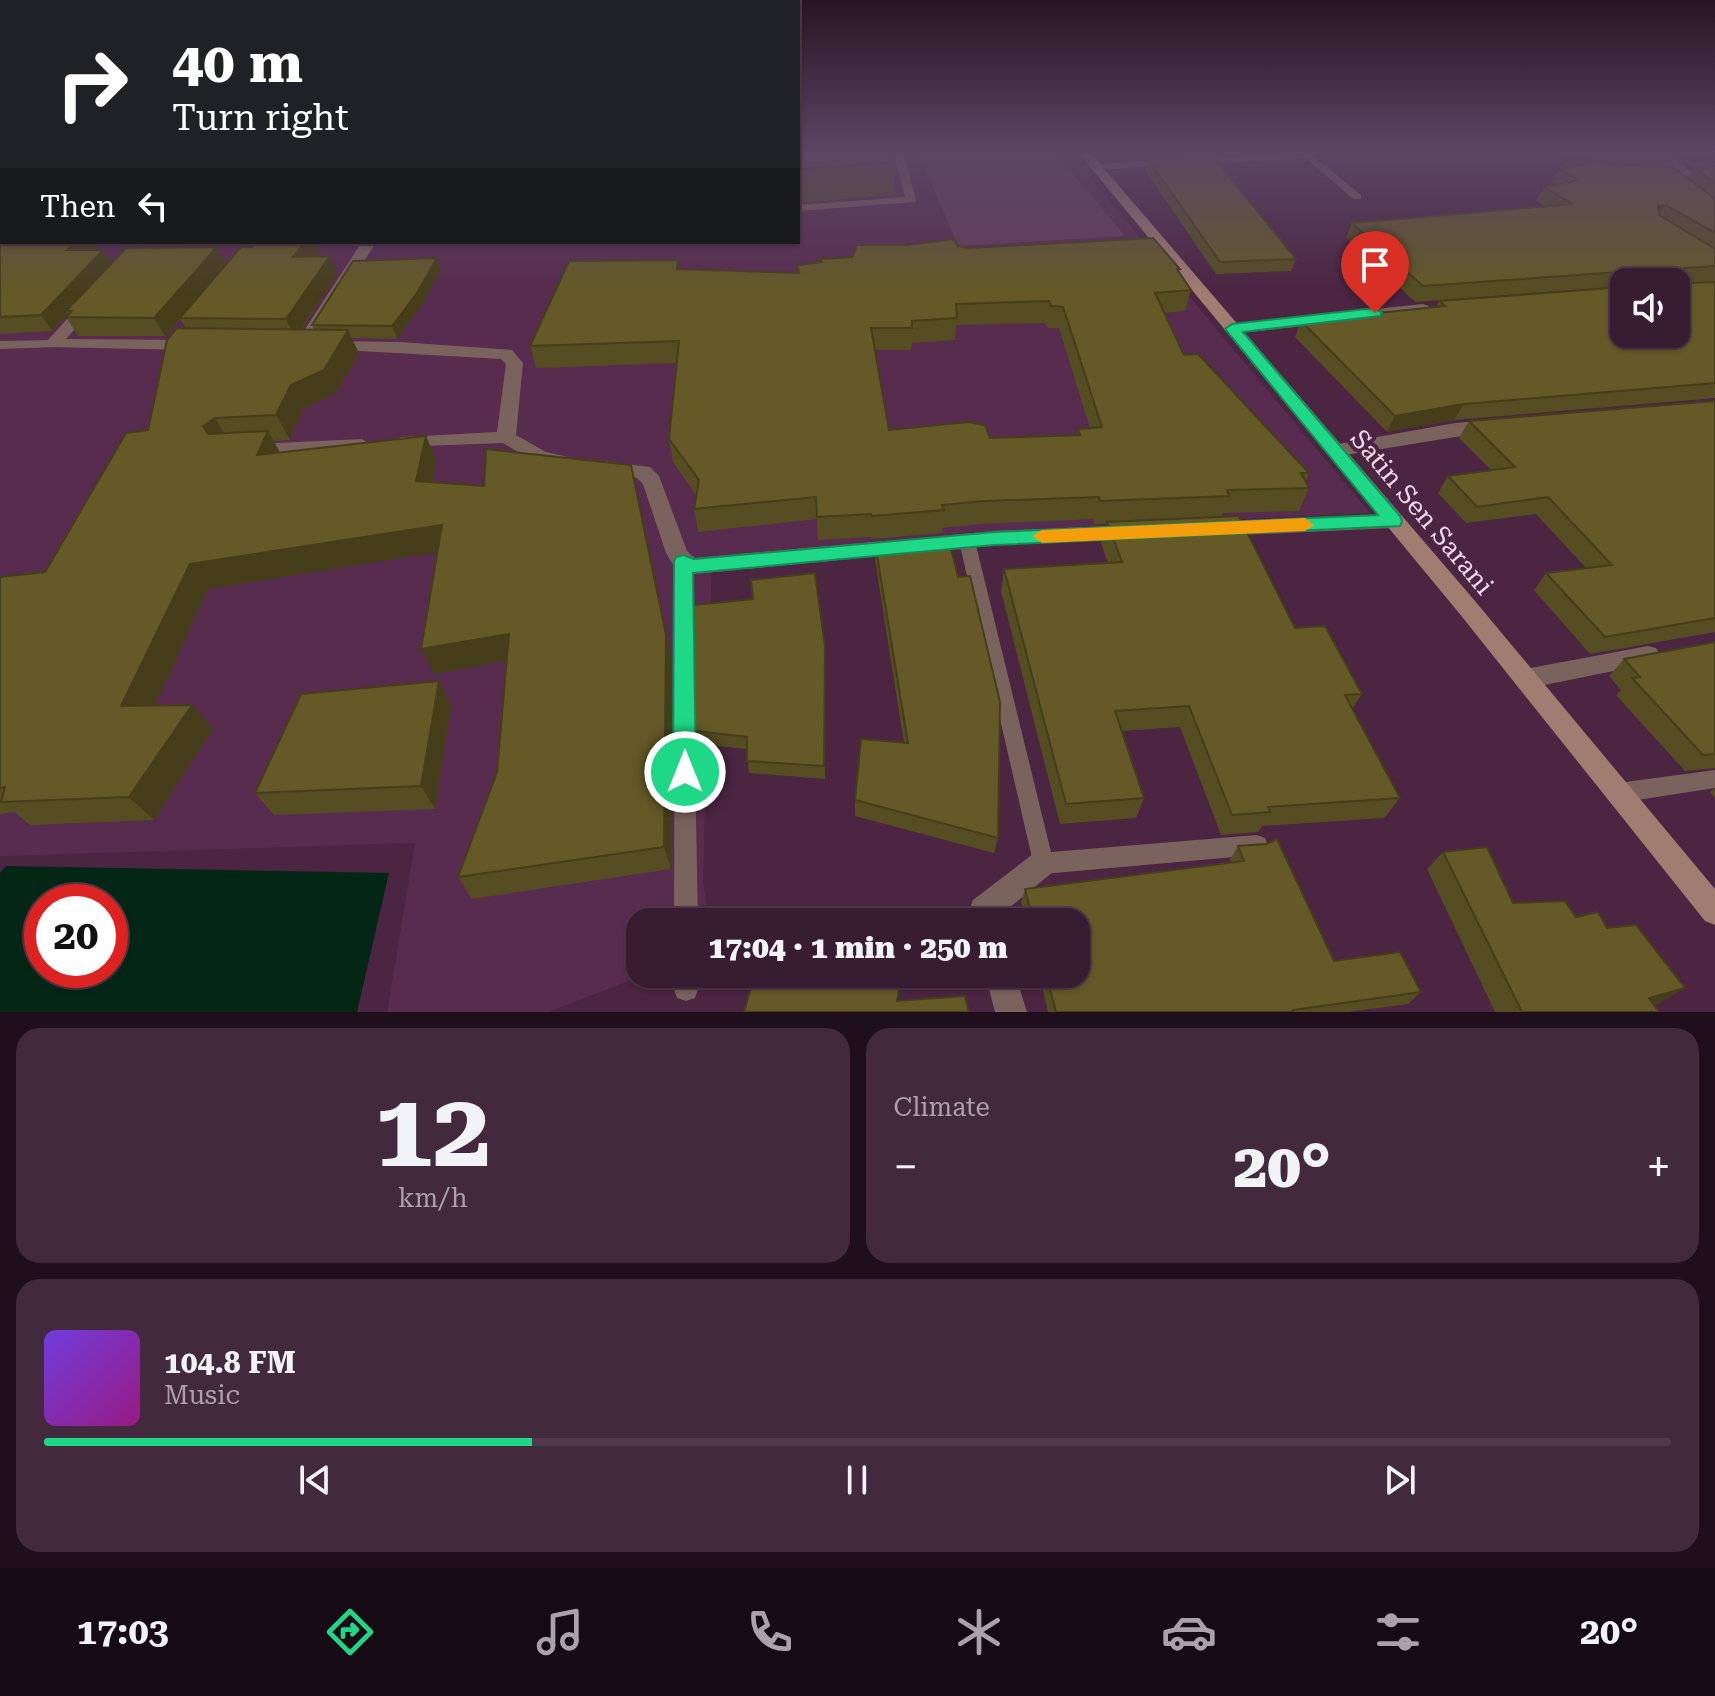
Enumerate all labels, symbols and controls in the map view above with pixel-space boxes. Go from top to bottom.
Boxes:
text: 40 m [172,30,303,96]
icon: right [40,32,144,136]
text: Turn right [172,97,349,139]
icon: left [131,184,175,228]
text: Then [40,189,115,224]
pin [1341,231,1409,313]
icon: arrive [1353,243,1397,287]
map controls [1610,268,1690,348]
button: sound [1610,268,1690,348]
street label: Satin Sen Sarani [1344,424,1500,600]
position arrow [643,730,727,814]
speed limit sign: 20 [24,884,128,988]
text: 17:04 · 1 min · 250 m [708,930,1008,965]
text: 12 [375,1070,491,1191]
text: Climate [894,1092,990,1122]
text: 20° [1234,1131,1331,1202]
text: − [894,1141,918,1193]
text: + [1646,1141,1671,1193]
text: km/h [398,1183,468,1213]
text: 104.8 FM [164,1345,296,1380]
text: Music [164,1380,240,1410]
icon: previous [293,1458,337,1502]
icon: pause [835,1458,879,1502]
icon: next [1378,1458,1422,1502]
icon: directions [322,1604,378,1660]
icon: music [532,1604,588,1660]
icon: phone [742,1604,798,1660]
icon: climate [951,1604,1007,1660]
icon: car [1161,1604,1217,1660]
icon: filters [1370,1604,1426,1660]
text: 17:03 [77,1611,169,1653]
text: 20° [1580,1611,1638,1653]

